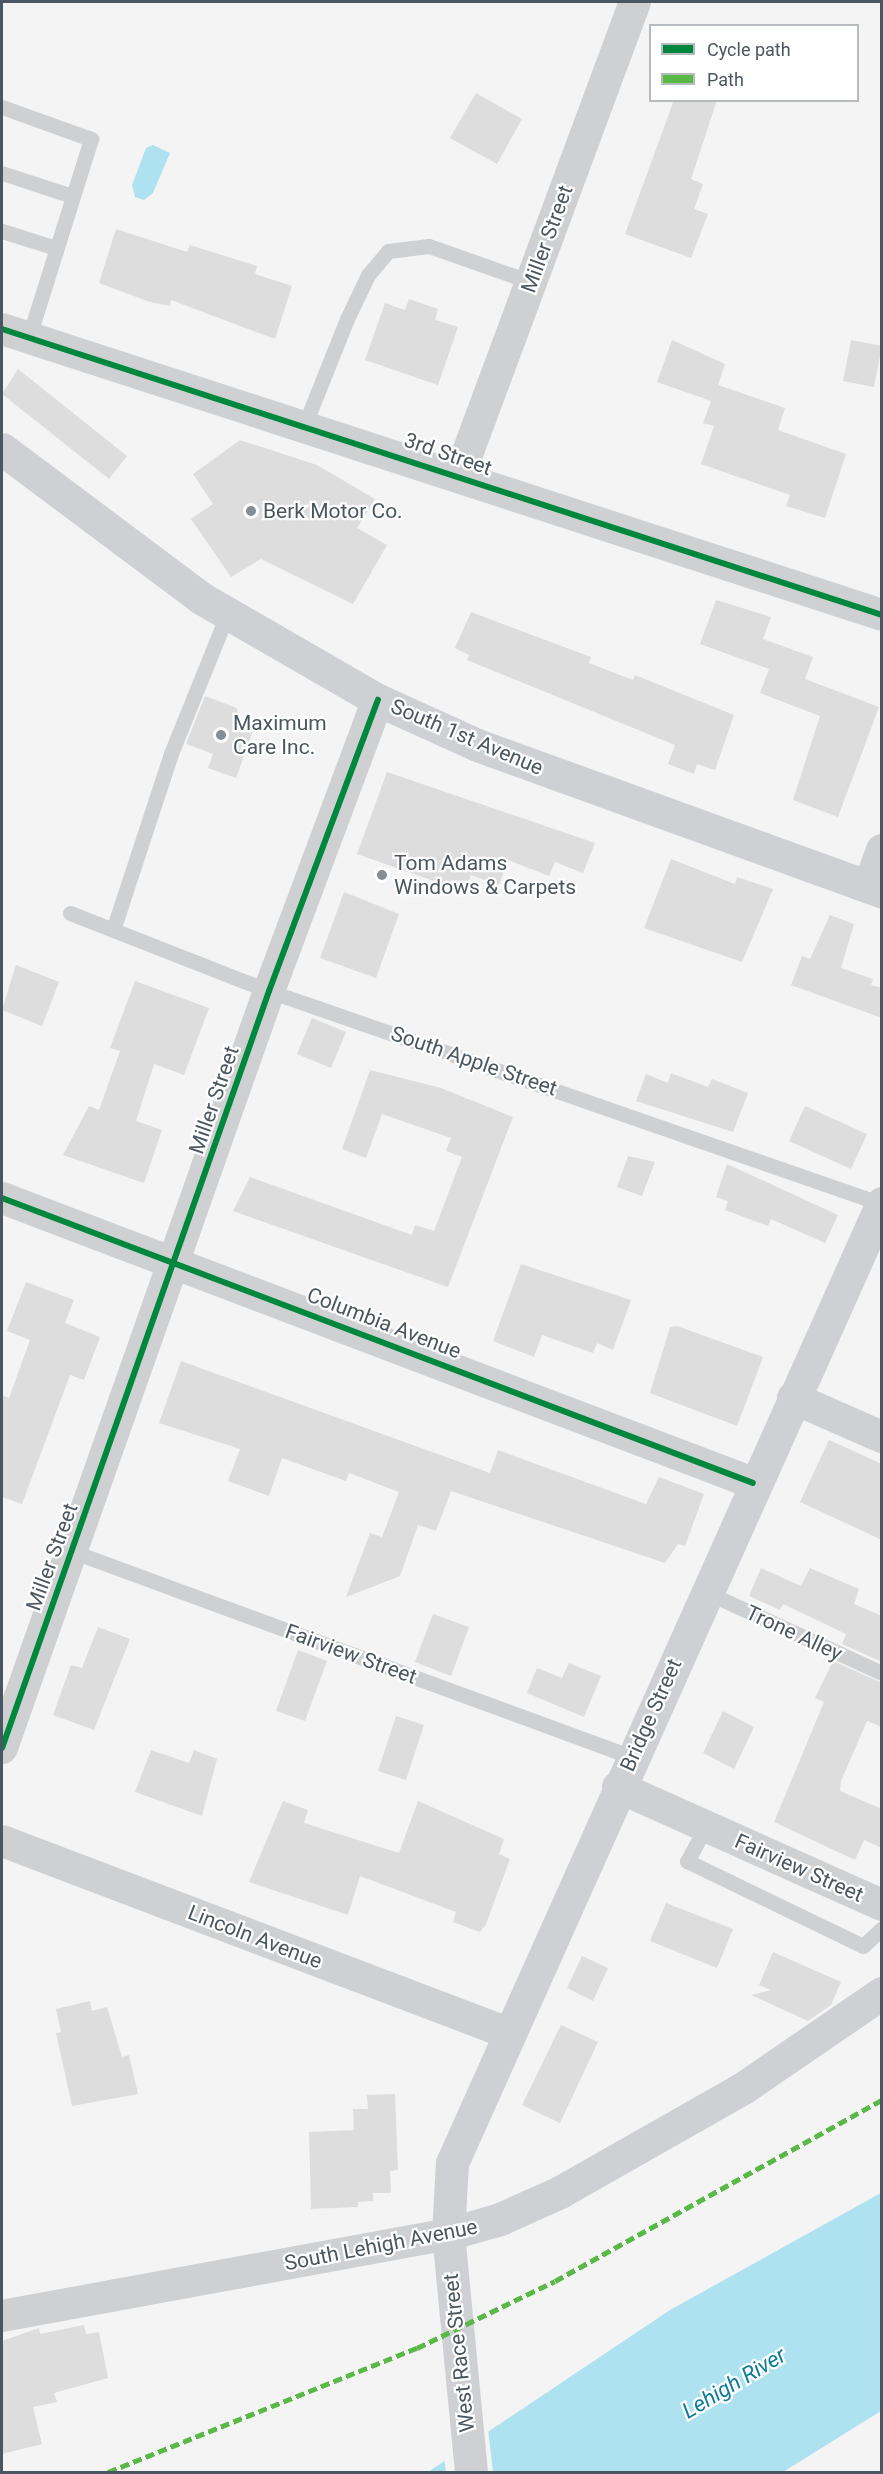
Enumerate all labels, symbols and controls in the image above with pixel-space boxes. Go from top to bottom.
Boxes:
legend [649,24,859,102]
text: Cycle path [707,39,791,60]
text: Path [707,69,744,90]
street label: Miller Street [516,182,578,296]
street label: 3rd Street [401,427,495,481]
place label: Berk Motor Co. [263,498,403,524]
marker: Berk Motor Co. [244,504,258,518]
street label: South 1st Avenue [387,694,547,780]
place label: Maximum Care Inc. [233,710,327,760]
marker: Maximum Care Inc. [214,728,228,742]
place label: Tom Adams Windows & Carpets [394,850,576,900]
marker: Tom Adams Windows & Carpets [375,868,389,882]
street label: South Apple Street [388,1021,560,1101]
street label: Miller Street [184,1043,244,1157]
street label: Columbia Avenue [303,1282,465,1364]
street label: Miller Street [21,1500,83,1614]
street label: Trone Alley [742,1600,846,1666]
street label: Fairview Street [282,1619,420,1689]
street label: Bridge Street [615,1655,687,1775]
street label: Fairview Street [731,1828,867,1908]
street label: Lincoln Avenue [184,1900,326,1974]
street label: South Lehigh Avenue [282,2214,480,2276]
street label: West Race Street [438,2272,480,2434]
water label: Lehigh River [678,2342,790,2424]

